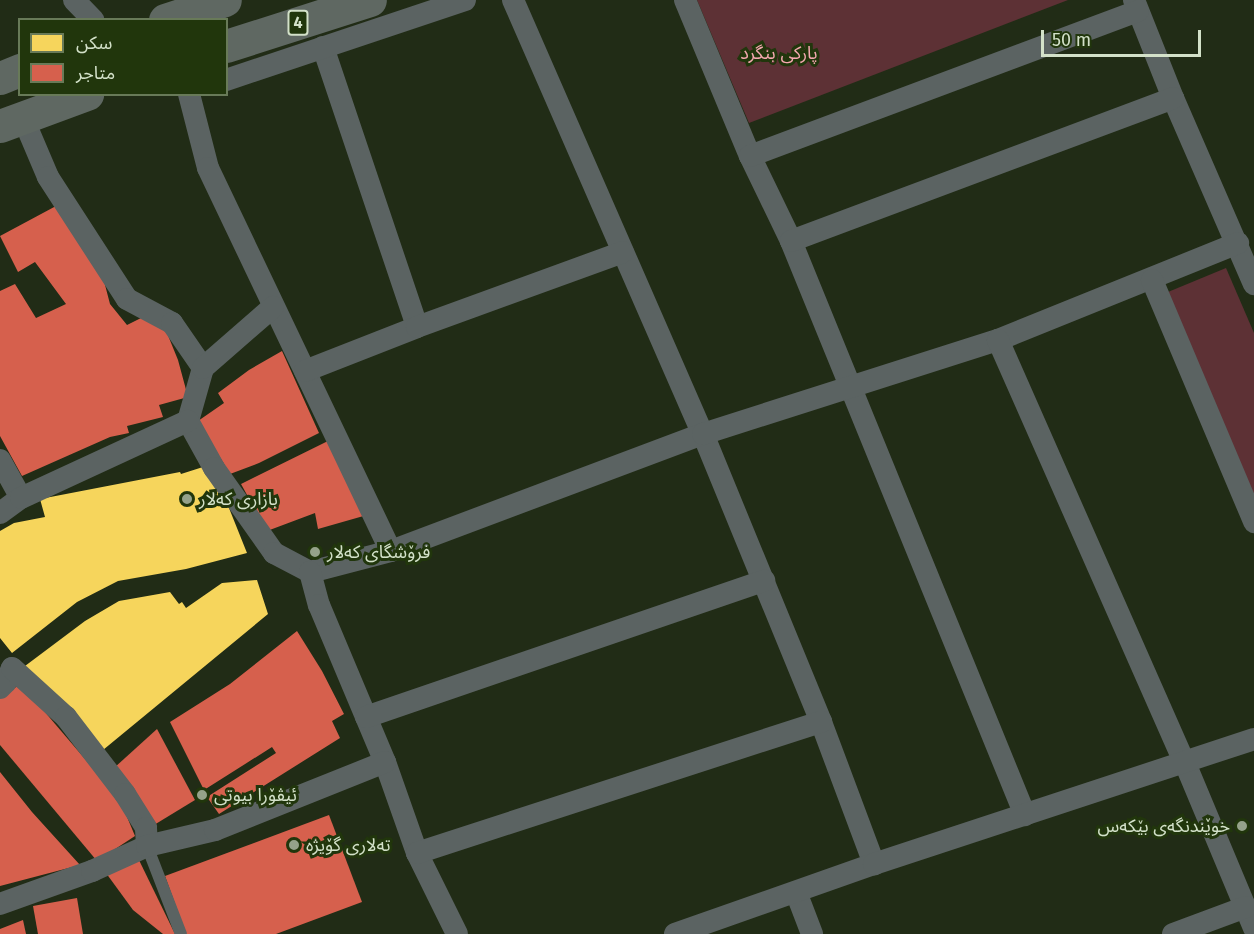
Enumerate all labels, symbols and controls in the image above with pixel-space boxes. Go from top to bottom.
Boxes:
road number: 4 [286,10,310,36]
legend [18,18,228,96]
scale bar [1044,18,1204,56]
text: 50 m [1052,29,1091,51]
text: سكن [76,32,112,54]
park label: پارکی بنگرد [740,42,818,64]
text: متاجر [76,62,115,84]
place label: بازاری کەلار [199,488,278,510]
marker: بازاری کەلار [180,492,194,506]
place label: فرۆشگای کەلار [327,541,430,563]
marker: فرۆشگای کەلار [308,545,322,559]
place label: ئیڤۆرا بیوتی [214,784,297,806]
marker: ئیڤۆرا بیوتی [195,788,209,802]
place label: خوێندنگەی بێکەس [1097,815,1230,837]
marker: خوێندنگەی بێکەس [1235,819,1249,833]
place label: تەلاری گۆیژە [306,834,391,856]
marker: تەلاری گۆیژە [287,838,301,852]

